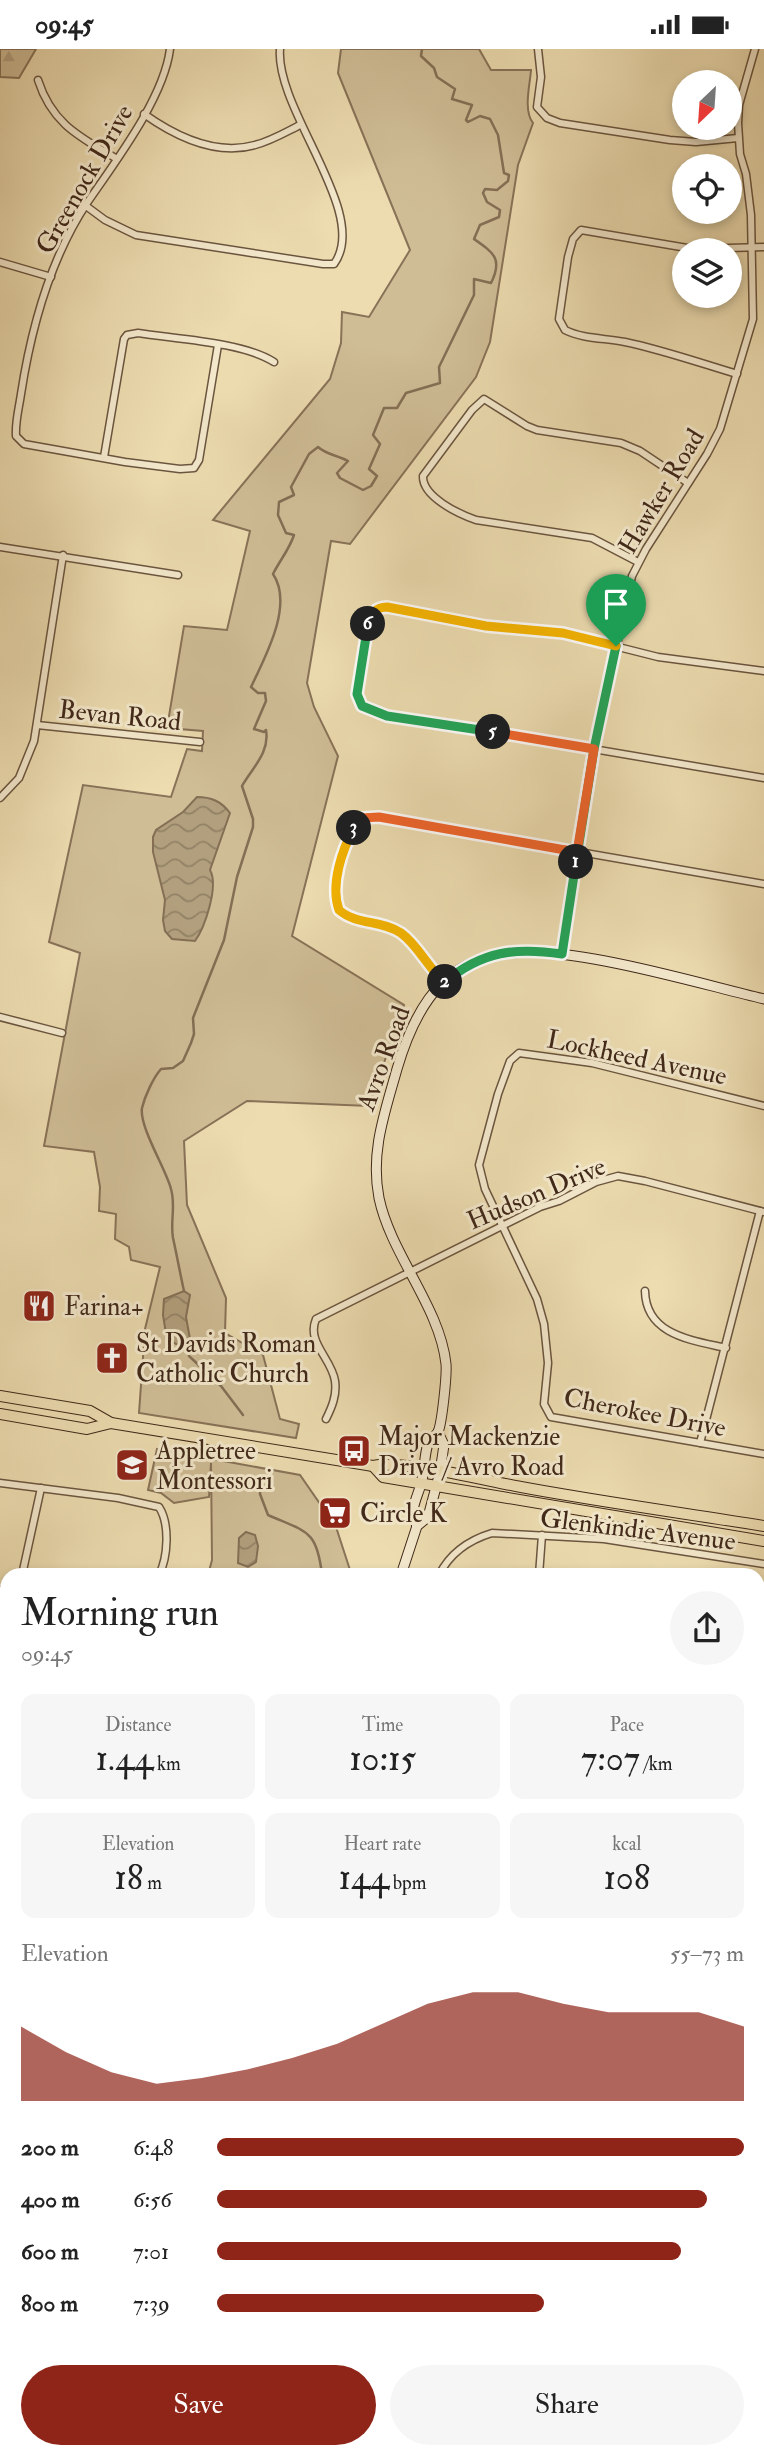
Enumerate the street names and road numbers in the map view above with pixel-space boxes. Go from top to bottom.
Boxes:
street label: Greenock Drive [29,99,141,260]
street label: Hawker Road [612,423,712,560]
street label: Bevan Road [57,694,183,738]
street label: Avro Road [350,1001,418,1116]
street label: Lockheed Avenue [544,1023,730,1093]
street label: Hudson Drive [462,1150,610,1237]
street label: Cherokee Drive [561,1382,729,1444]
street label: Glenkindie Avenue [538,1502,738,1558]

